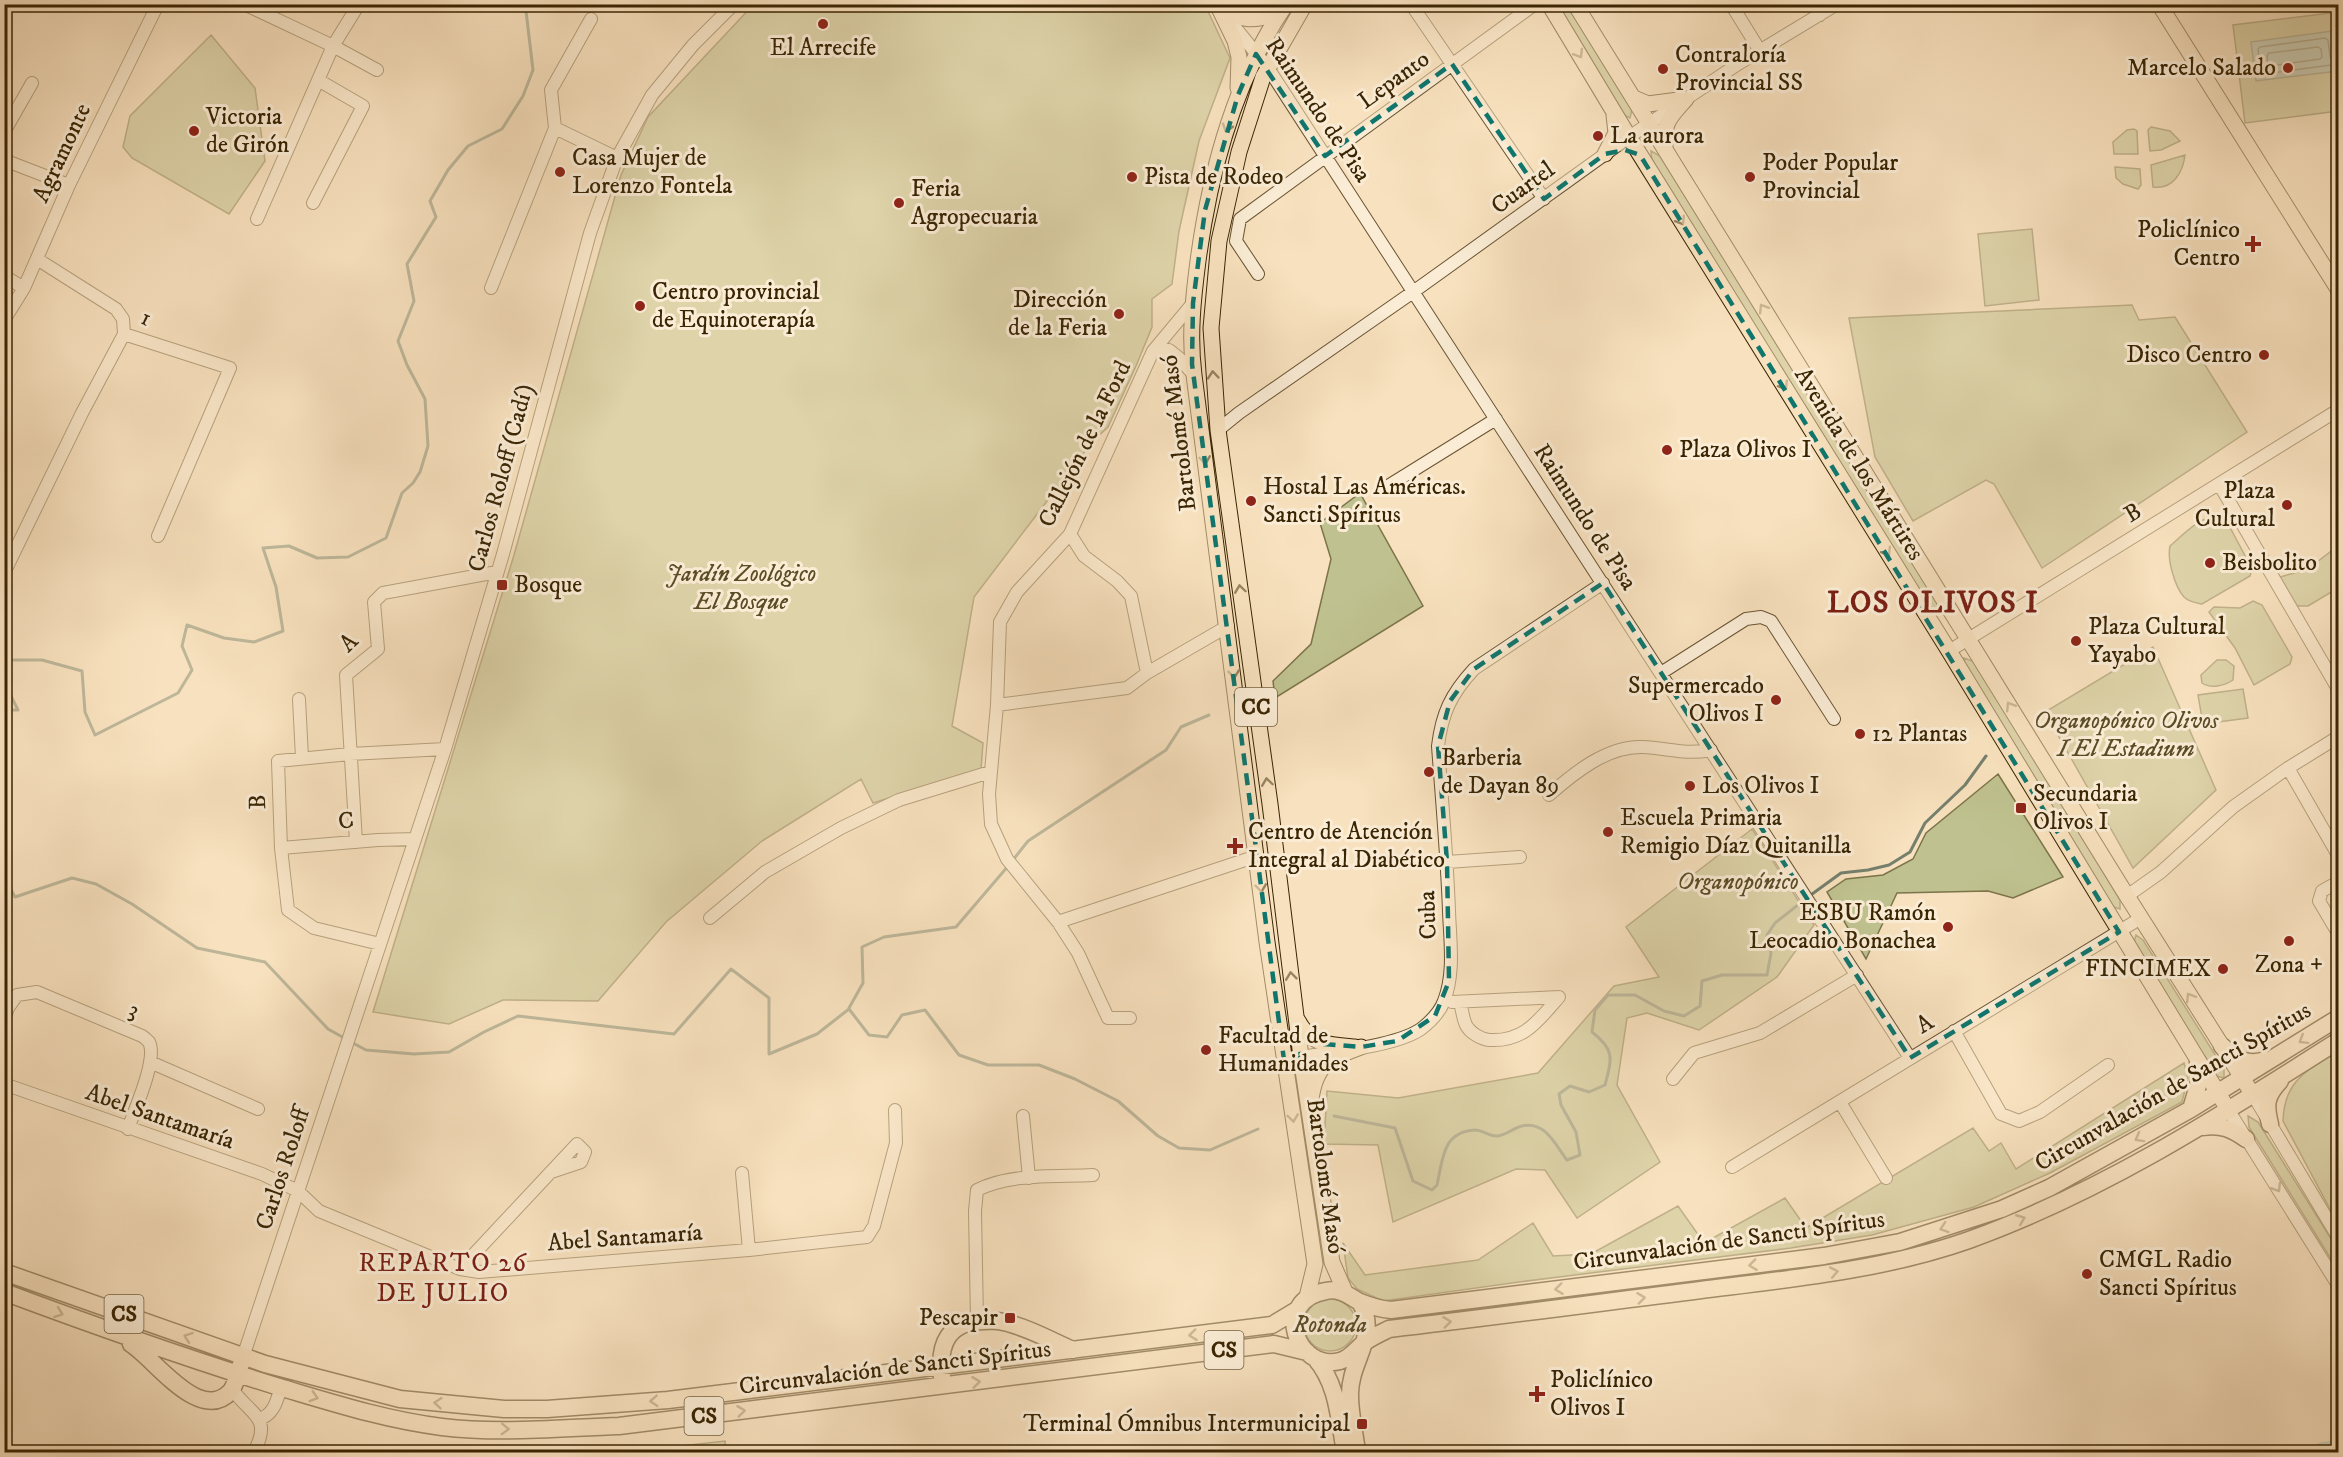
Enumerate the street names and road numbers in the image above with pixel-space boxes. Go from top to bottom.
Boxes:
street label: Raimundo de Pisa [1258,32,1378,189]
street label: Lepanto [1352,44,1436,116]
street label: Agramonte [26,99,98,207]
street label: Cuartel [1485,154,1561,221]
street label: 1 [136,302,156,334]
street label: Bartolomé Masó [1155,353,1203,513]
street label: Callejón de la Ford [1032,356,1138,532]
street label: Avenida de los Mártires [1787,362,1931,566]
street label: Carlos Roloff (Cadí) [461,381,541,575]
street label: Raimundo de Pisa [1527,438,1644,596]
street label: B [2119,496,2147,530]
street label: A [333,626,365,659]
road number: CC [1235,688,1277,726]
street label: B [243,794,273,810]
street label: C [337,805,355,837]
street label: Cuba [1412,889,1444,940]
street label: 3 [124,994,144,1026]
street label: Circunvalación de Sancti Spíritus [2029,995,2317,1179]
street label: A [1911,1007,1940,1041]
street label: Abel Santamaría [82,1078,239,1157]
street label: Bartolomé Masó [1299,1096,1351,1256]
street label: Carlos Roloff [249,1101,318,1234]
street label: Circunvalación de Sancti Spíritus [1571,1204,1887,1278]
street label: Abel Santamaría [546,1218,704,1258]
road number: CS [104,1295,144,1333]
road number: CS [1204,1331,1244,1369]
street label: Circunvalación de Sancti Spíritus [737,1334,1053,1402]
road number: CS [684,1397,724,1435]

